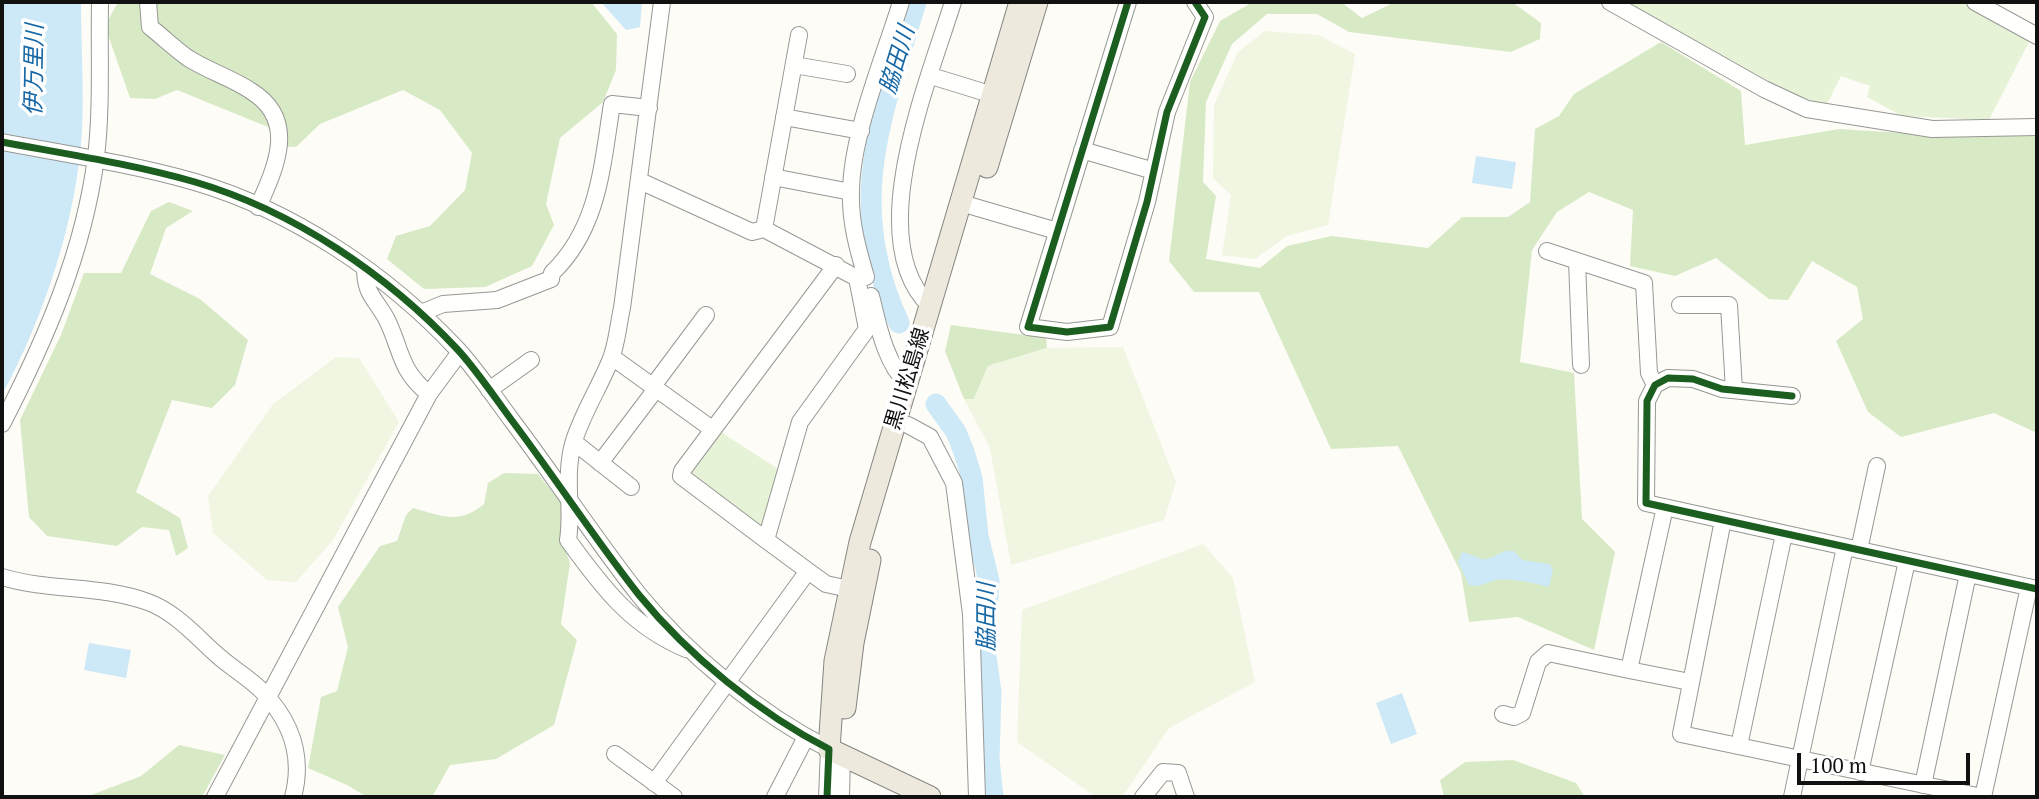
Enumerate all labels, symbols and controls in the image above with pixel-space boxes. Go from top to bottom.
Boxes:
water label: 脇田川 [875,23,921,97]
water label: 伊万里川 [20,24,50,116]
street label: 黒川松島線 [881,325,935,433]
water label: 脇田川 [973,583,1001,651]
scale bar [1801,740,1974,784]
text: 100 m [1810,751,1867,779]

